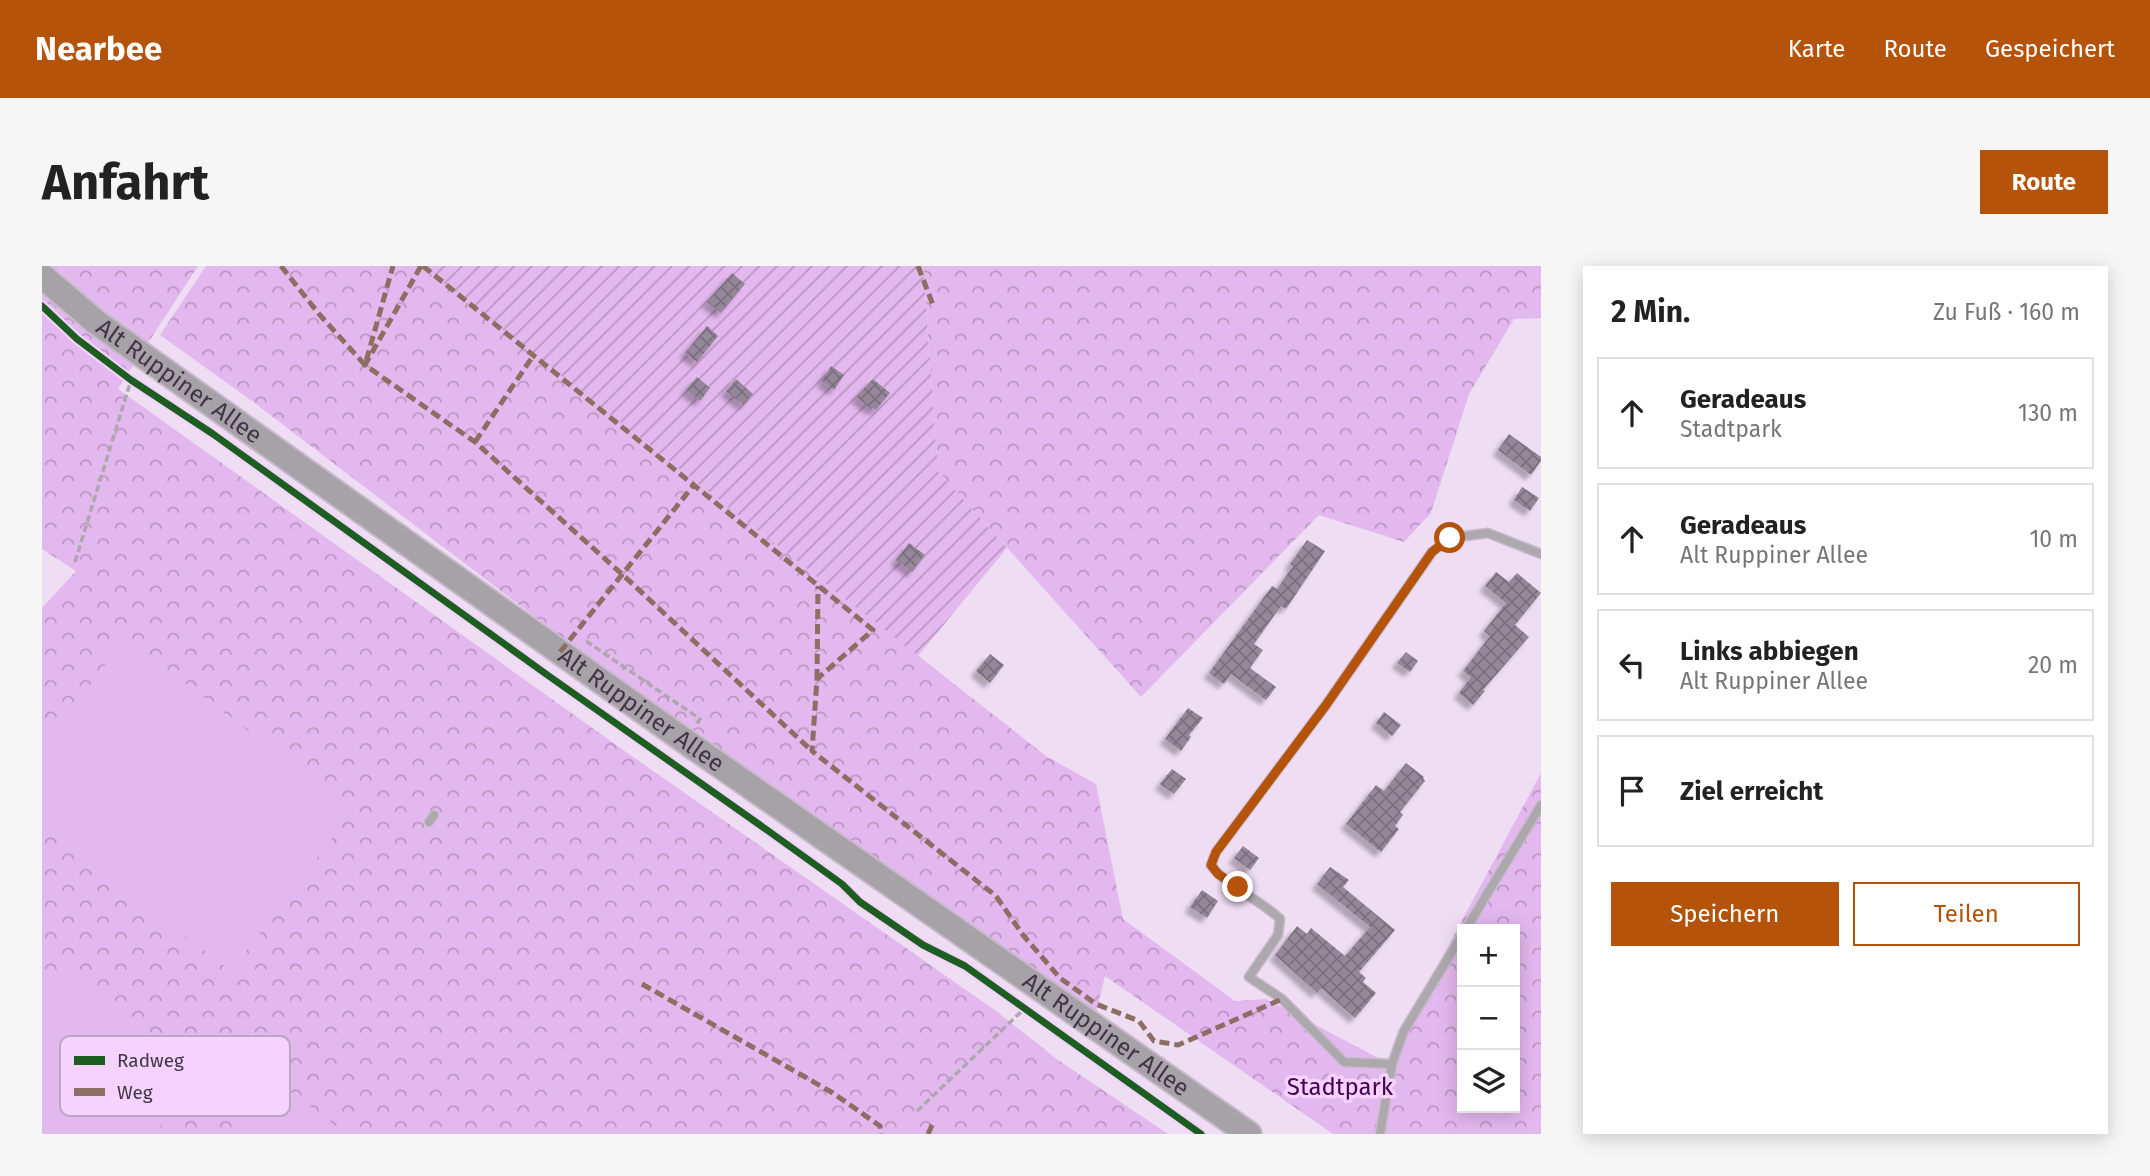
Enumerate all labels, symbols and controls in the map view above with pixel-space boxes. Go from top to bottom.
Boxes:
text: Nearbee [35,29,162,69]
text: Karte [1788,35,1845,63]
text: Route [1883,35,1947,63]
text: Gespeichert [1985,35,2115,63]
button: Route [1980,150,2108,214]
text: Anfahrt [42,153,209,212]
text: 2 Min. [1611,294,1690,330]
text: Zu Fuß · 160 m [1933,298,2080,326]
street label: Alt Ruppiner Allee [91,313,267,449]
text: Geradeaus [1680,384,1806,415]
icon: ahead [1613,394,1651,432]
text: 130 m [2018,399,2078,427]
text: Stadtpark [1680,415,1782,443]
text: Geradeaus [1680,510,1806,541]
icon: ahead [1613,520,1651,558]
route start [1434,522,1465,553]
text: 10 m [2029,525,2078,553]
text: Alt Ruppiner Allee [1680,541,1868,569]
text: Links abbiegen [1680,636,1859,667]
street label: Alt Ruppiner Allee [553,642,729,778]
icon: left [1613,646,1651,684]
text: 20 m [2028,651,2078,679]
text: Alt Ruppiner Allee [1680,667,1868,695]
icon: arrive [1613,772,1651,810]
text: Ziel erreicht [1680,776,1823,807]
route end [1222,871,1253,902]
button: Speichern [1611,882,1839,946]
button: Teilen [1853,882,2080,946]
map controls [1457,924,1520,1113]
button: + [1457,924,1520,987]
street label: Alt Ruppiner Allee [1018,967,1195,1102]
button: − [1457,987,1520,1050]
legend [60,1036,290,1116]
text: Radweg [117,1049,184,1072]
button: layers [1457,1050,1520,1113]
park label: Stadtpark [1287,1073,1394,1101]
text: Weg [117,1081,153,1104]

